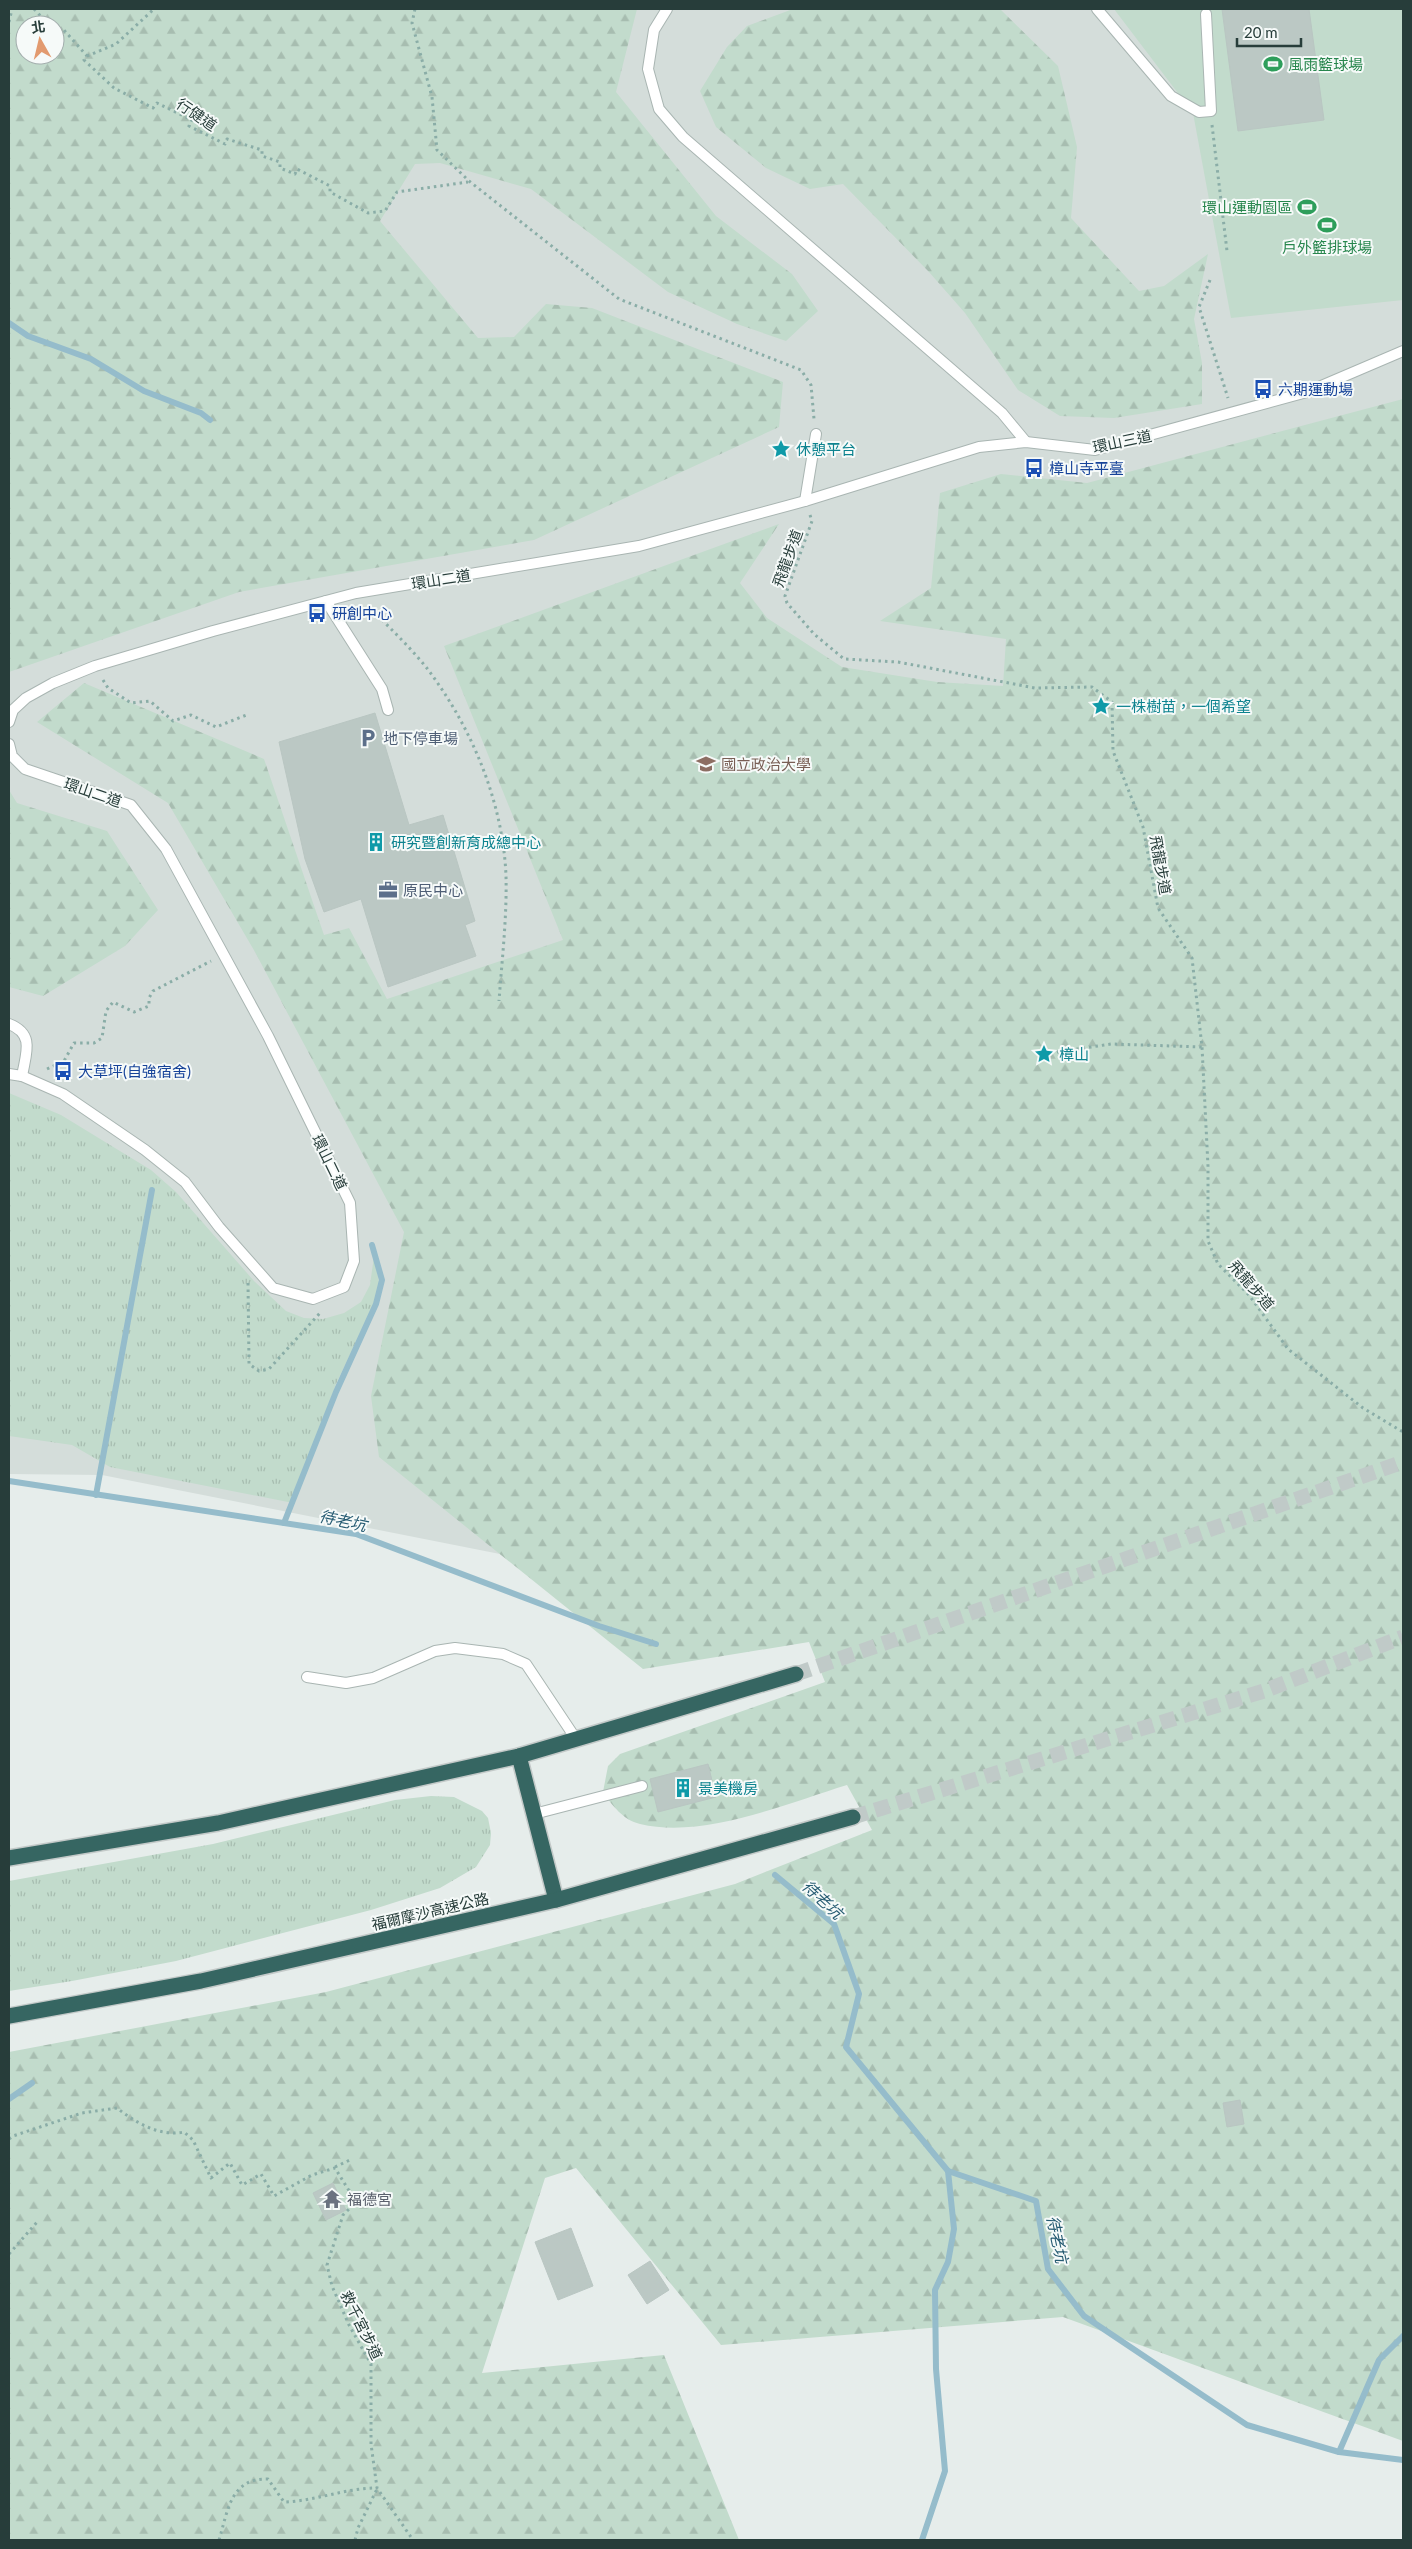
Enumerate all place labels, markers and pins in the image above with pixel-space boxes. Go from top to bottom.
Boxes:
sports icon: 風雨籃球場 [1262,53,1284,75]
place label: 風雨籃球場 [1288,55,1363,73]
sports icon: 環山運動園區 [1296,196,1318,218]
place label: 環山運動園區 [1202,198,1292,216]
sports icon: 戶外籃排球場 [1316,214,1338,236]
place label: 戶外籃排球場 [1282,238,1372,256]
bus stop icon: 六期運動場 [1252,378,1274,400]
place label: 六期運動場 [1278,380,1353,398]
place icon: 休憩平台 [770,438,792,460]
place label: 休憩平台 [796,440,856,458]
bus stop icon: 樟山寺平臺 [1023,457,1045,479]
place label: 樟山寺平臺 [1049,459,1124,477]
bus stop icon: 研創中心 [306,602,328,624]
place label: 研創中心 [332,604,392,622]
place icon: 一株樹苗，一個希望 [1090,695,1112,717]
place label: 一株樹苗，一個希望 [1116,697,1251,715]
parking icon: 地下停車場 [357,727,379,749]
place label: 地下停車場 [383,729,458,747]
school or university icon: 國立政治大學 [695,753,717,775]
place label: 國立政治大學 [721,755,811,773]
building icon: 研究暨創新育成總中心 [365,831,387,853]
place label: 研究暨創新育成總中心 [391,833,541,851]
office icon: 原民中心 [377,879,399,901]
place label: 原民中心 [403,881,463,899]
place icon: 樟山 [1033,1043,1055,1065]
place label: 樟山 [1059,1045,1089,1063]
bus stop icon: 大草坪(自強宿舍) [52,1060,74,1082]
place label: 大草坪(自強宿舍) [78,1062,191,1080]
building icon: 景美機房 [672,1777,694,1799]
place label: 景美機房 [698,1779,758,1797]
temple icon: 福德宮 [321,2188,343,2210]
place label: 福德宮 [347,2190,392,2208]

